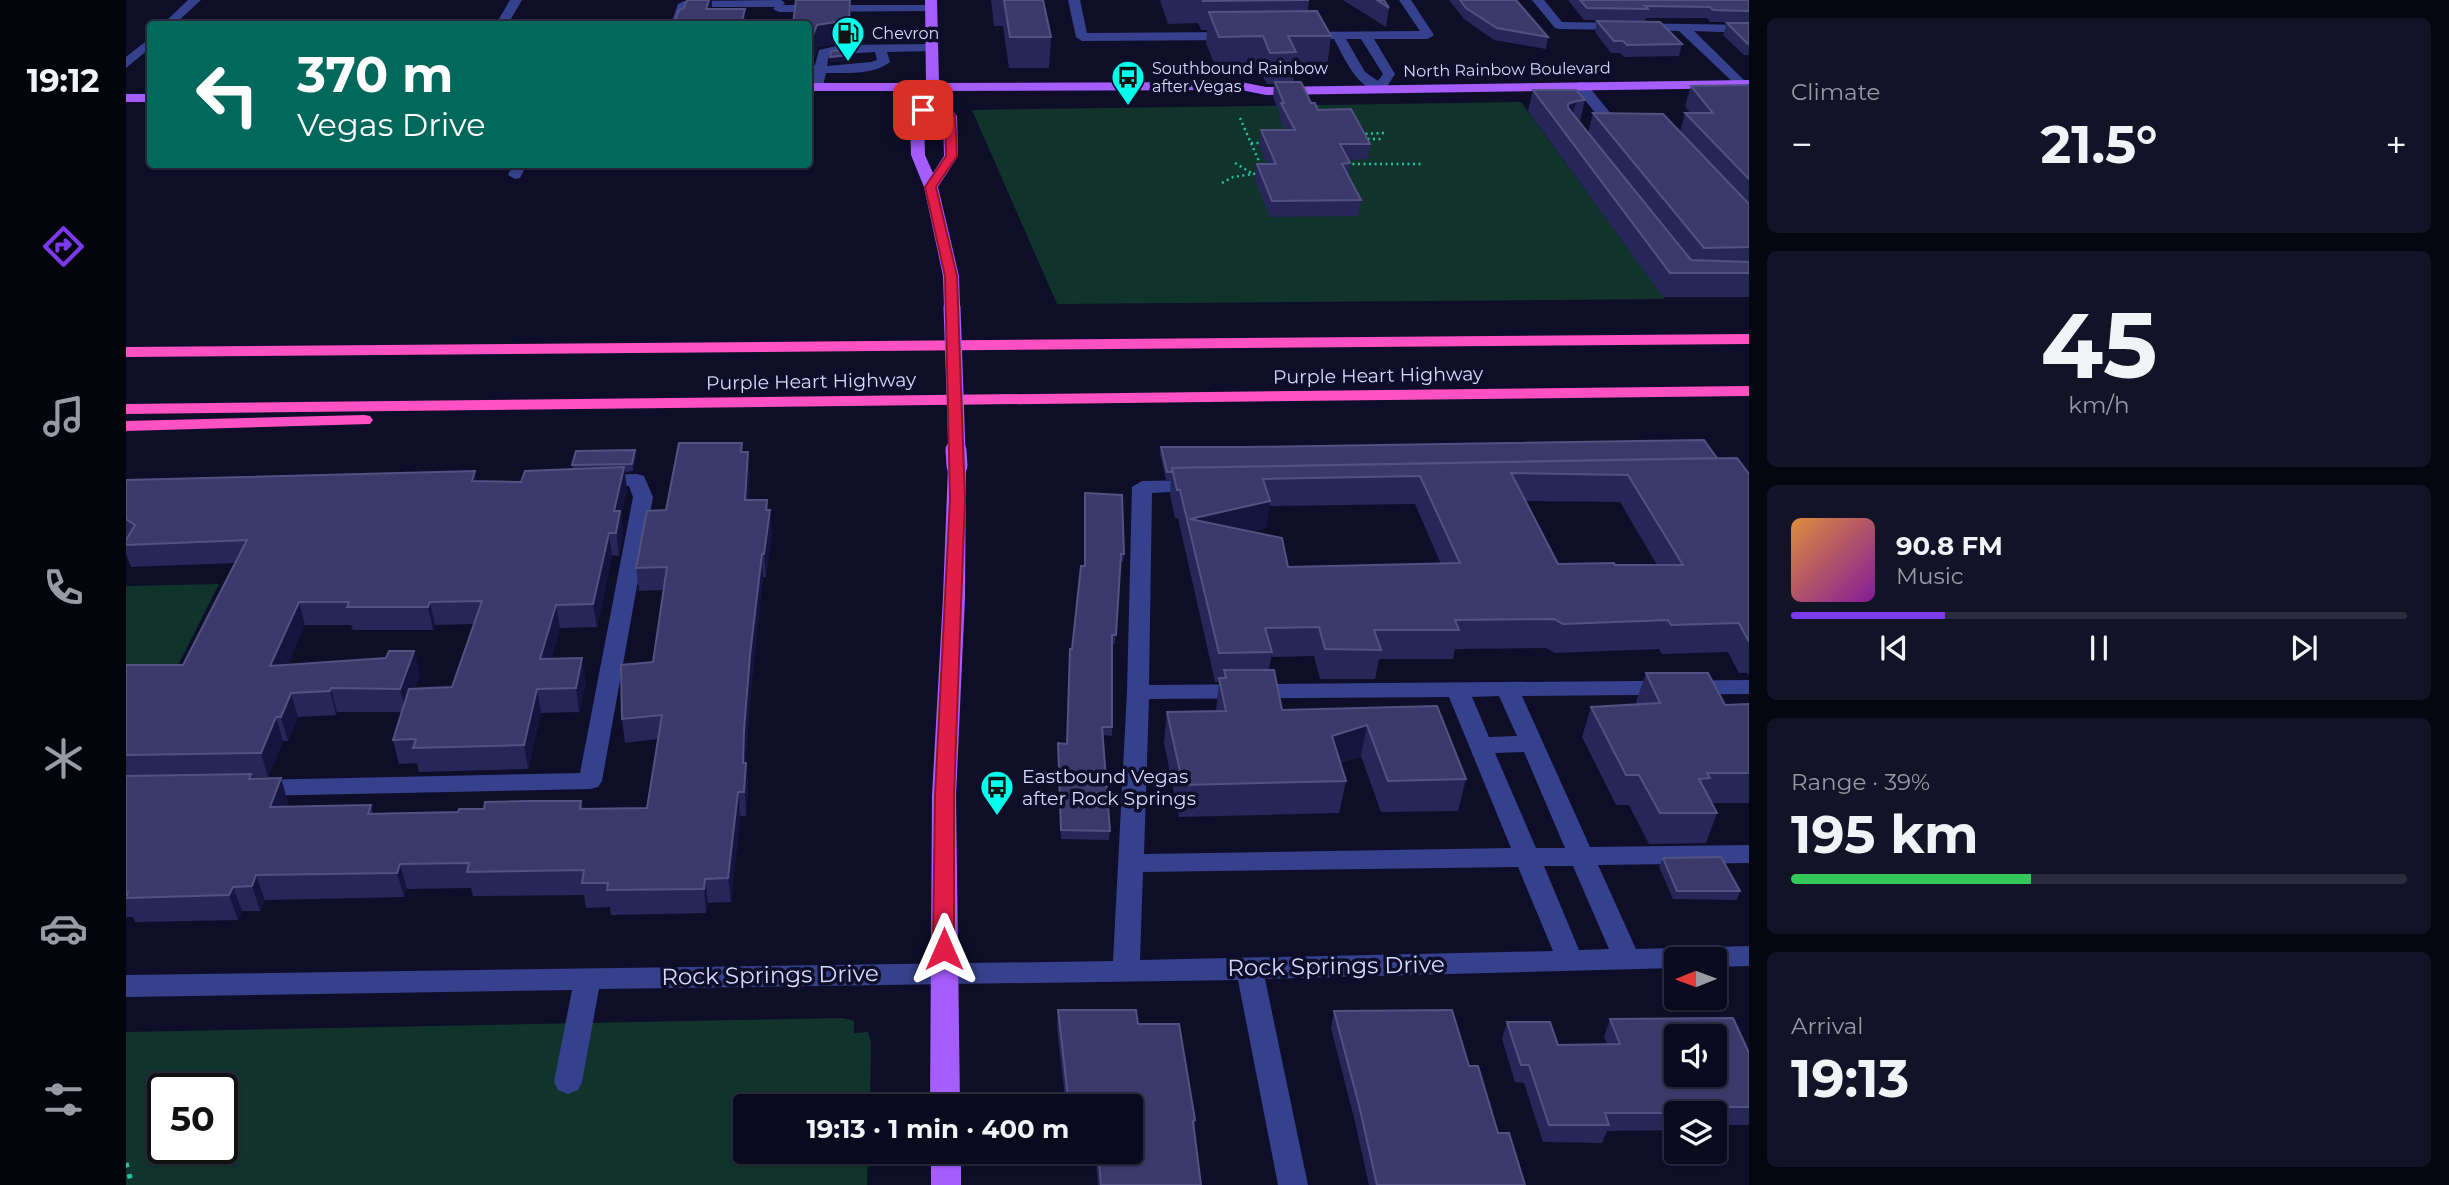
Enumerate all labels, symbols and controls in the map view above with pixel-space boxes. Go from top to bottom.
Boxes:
fuel station icon: Chevron [829,14,867,63]
place label: Chevron [872,24,939,43]
text: 370 m [297,45,454,104]
icon: left [182,49,273,140]
bus stop icon: Southbound Rainbow after Vegas [1109,58,1147,107]
street label: North Rainbow Boulevard [1403,58,1611,81]
place label: Southbound Rainbow after Vegas [1152,59,1328,96]
text: 19:12 [27,61,99,100]
text: Climate [1791,78,1880,106]
pin [893,80,953,140]
icon: arrive [904,91,942,129]
text: Vegas Drive [297,105,486,144]
text: 21.5° [2040,113,2158,176]
text: − [1791,121,1813,168]
text: + [2385,121,2407,168]
icon: directions [39,222,88,271]
text: 45 [2041,290,2157,401]
street label: Purple Heart Highway [1273,362,1484,389]
street label: Purple Heart Highway [706,368,917,395]
text: km/h [2068,391,2130,419]
icon: music [39,392,88,441]
text: 90.8 FM [1896,530,2003,562]
text: Music [1896,562,1964,590]
icon: phone [39,563,88,612]
icon: previous [1875,629,1913,667]
icon: pause [2080,629,2118,667]
icon: next [2285,629,2323,667]
icon: climate [39,734,88,783]
place label: Eastbound Vegas after Rock Springs [1022,765,1196,810]
bus stop icon: Eastbound Vegas after Rock Springs [978,768,1016,817]
text: Range · 39% [1791,768,1930,796]
text: 195 km [1791,803,1979,866]
icon: car [39,904,88,953]
position arrow [907,912,981,986]
north arrow [1664,947,1727,1010]
map controls [1664,947,1727,1164]
street label: Rock Springs Drive [1227,950,1445,982]
street label: Rock Springs Drive [661,959,879,991]
text: Arrival [1791,1012,1864,1040]
button: sound [1664,1024,1727,1087]
text: 19:13 [1791,1047,1909,1110]
speed limit sign: 50 [147,1073,238,1164]
icon: filters [39,1075,88,1124]
button: layers [1664,1101,1727,1164]
text: 19:13 · 1 min · 400 m [807,1113,1069,1145]

